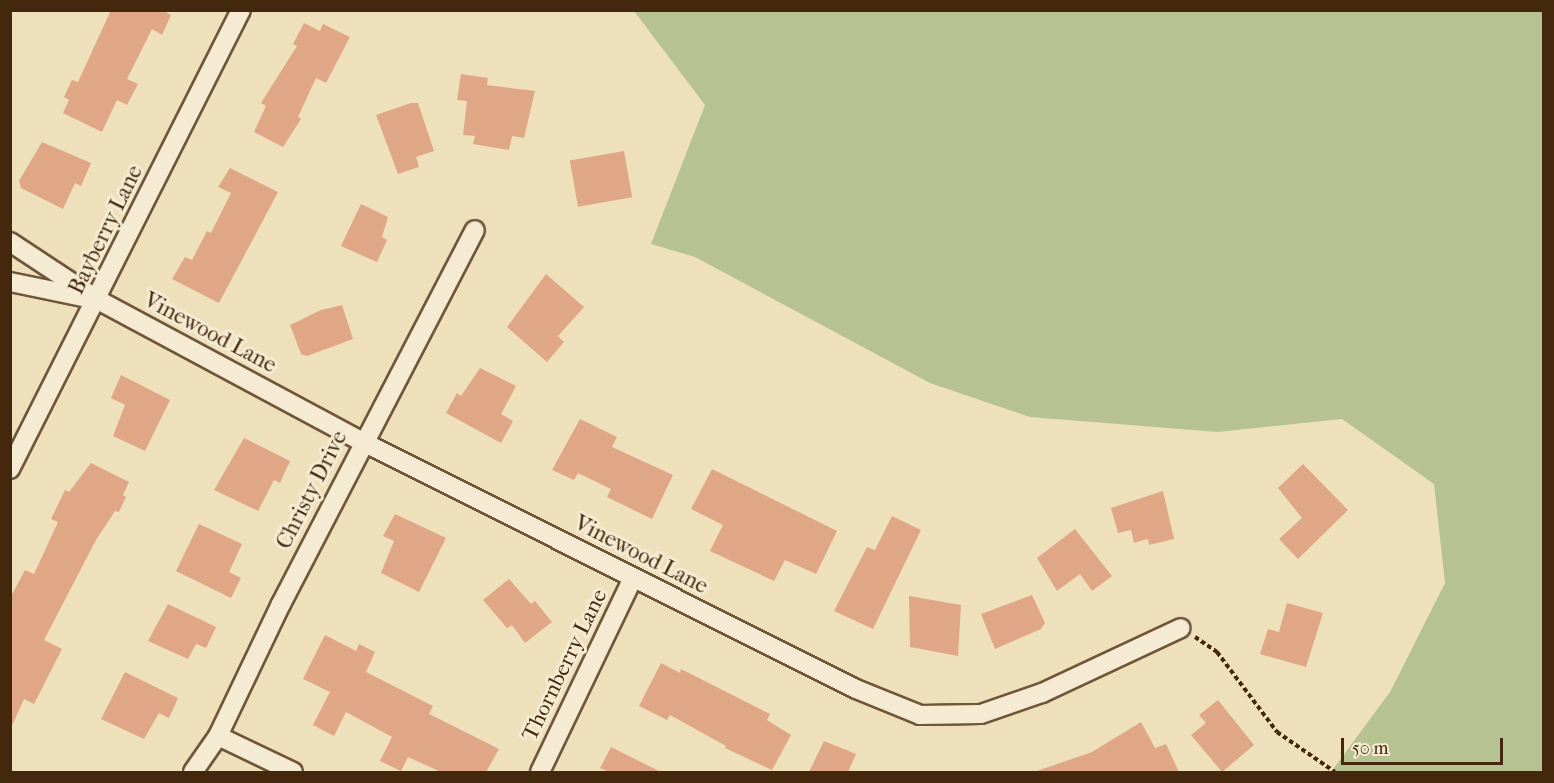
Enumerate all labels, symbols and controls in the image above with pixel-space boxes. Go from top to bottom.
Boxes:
street label: Bayberry Lane [63,161,149,299]
street label: Vinewood Lane [139,287,281,379]
street label: Christy Drive [271,426,353,554]
street label: Vinewood Lane [570,510,712,600]
street label: Thornberry Lane [517,585,613,745]
scale bar [1344,726,1506,764]
text: 50 m [1352,738,1388,759]

